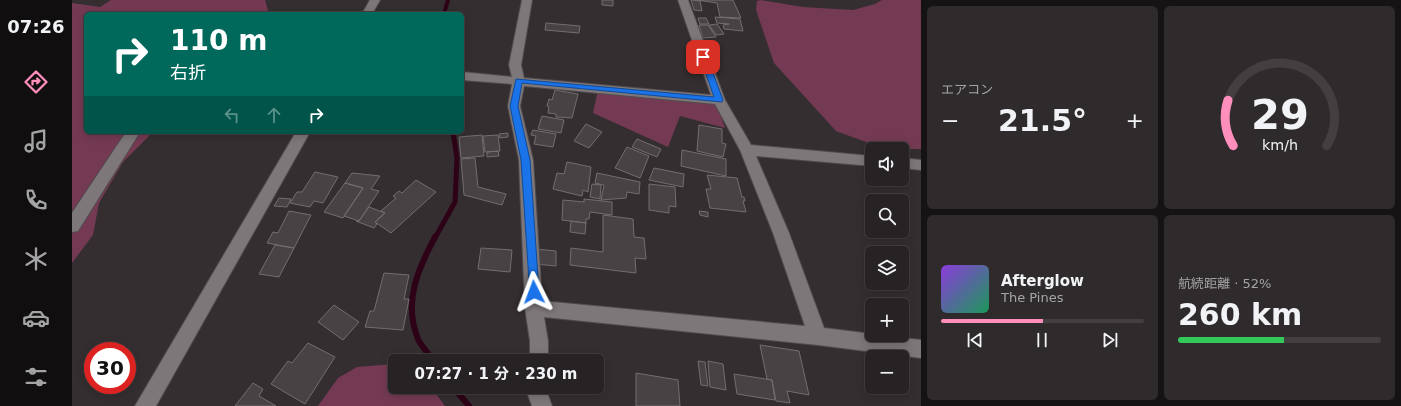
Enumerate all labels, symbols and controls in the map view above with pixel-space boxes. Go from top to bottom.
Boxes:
text: 07:26 [7,16,65,37]
text: 110 m [170,24,267,57]
icon: right [104,28,156,80]
pin [686,40,720,74]
icon: arrive [692,46,714,68]
text: 右折 [170,62,206,83]
icon: directions [22,68,50,96]
text: エアコン [941,82,993,97]
text: 29 [1251,89,1308,138]
text: 21.5° [998,103,1087,138]
icon: left [221,104,243,126]
icon: ahead [263,104,285,126]
icon: right [305,104,327,126]
text: − [941,108,959,133]
text: + [1126,108,1144,133]
icon: music [22,127,50,155]
text: km/h [1261,136,1298,152]
map controls [865,142,909,394]
button: sound [865,142,909,186]
icon: phone [22,186,50,214]
button: search [865,194,909,238]
icon: climate [22,245,50,273]
button: layers [865,246,909,290]
position arrow [513,271,555,313]
text: Afterglow [1001,272,1084,290]
text: 航続距離 · 52% [1178,276,1271,291]
text: The Pines [1001,290,1064,305]
text: 260 km [1178,297,1302,332]
button: + [865,298,909,342]
icon: car [22,304,50,332]
icon: previous [964,329,986,351]
icon: pause [1031,329,1053,351]
icon: next [1099,329,1121,351]
speed limit sign: 30 [84,342,136,394]
button: − [865,350,909,394]
icon: filters [22,363,50,391]
text: 07:27 · 1 分 · 230 m [415,365,577,383]

